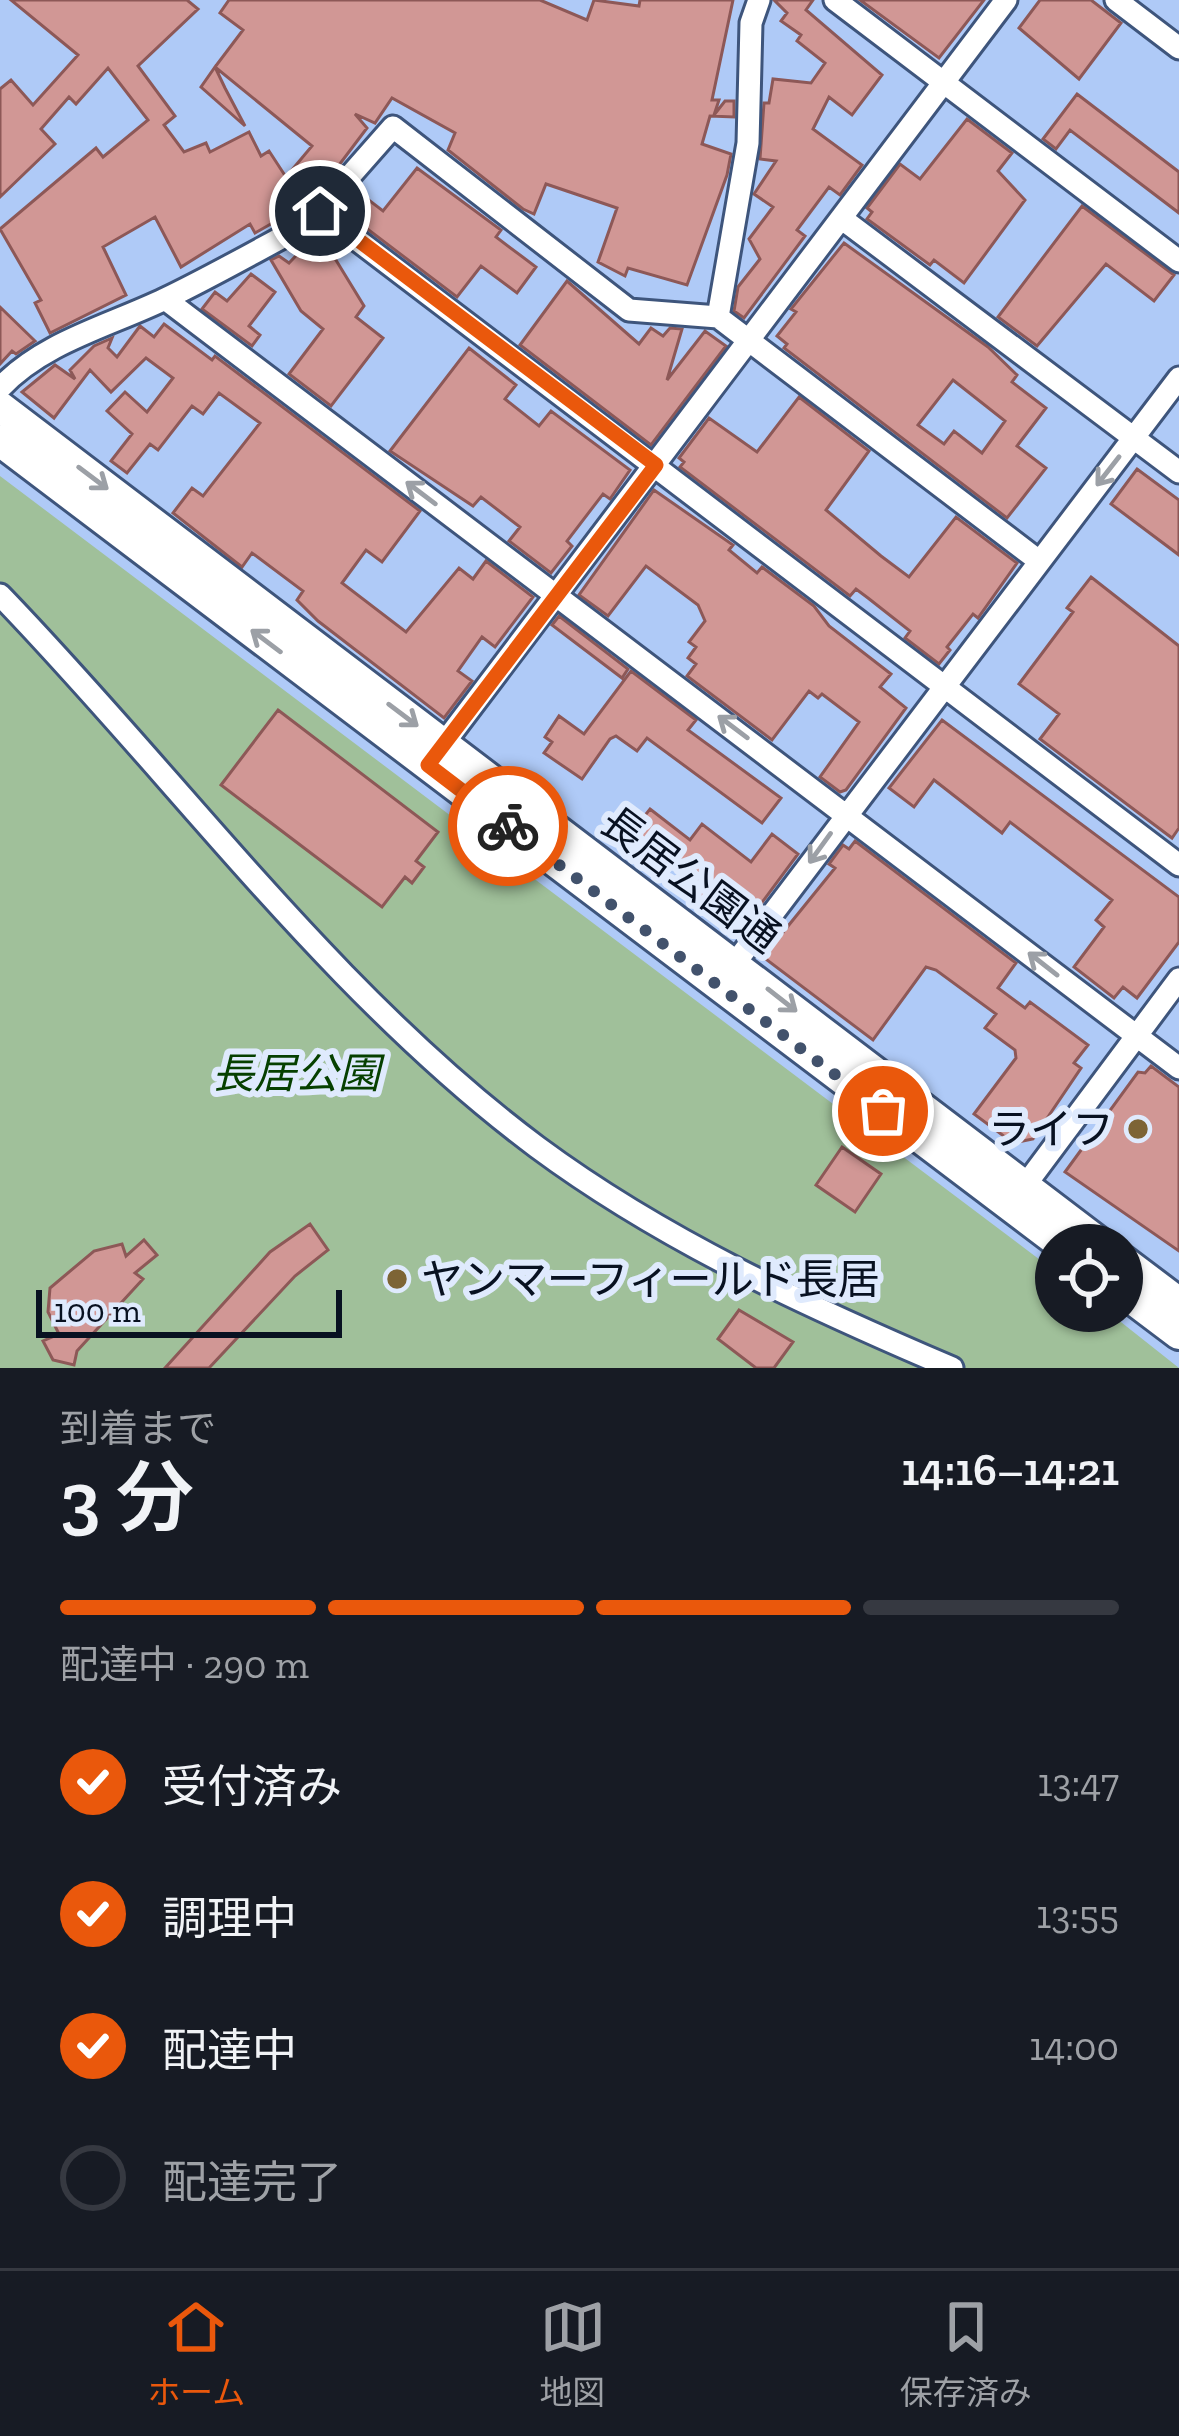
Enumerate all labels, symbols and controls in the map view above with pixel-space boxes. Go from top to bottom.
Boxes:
pin [269,160,371,262]
icon: home [287,178,353,244]
one-way arrow [1095,455,1122,487]
one-way arrow [77,464,109,490]
one-way arrow [405,480,438,506]
one-way arrow [250,629,283,654]
one-way arrow [386,701,418,728]
one-way arrow [717,715,749,741]
courier [448,766,568,886]
icon: bike [475,793,541,859]
street label: 長居公園通 [591,796,790,963]
one-way arrow [808,831,834,864]
one-way arrow [1027,951,1059,977]
one-way arrow [765,986,797,1013]
park label: 長居公園 [212,1048,385,1099]
pin [832,1060,934,1162]
icon: bag [850,1078,916,1144]
place label: ライフ [988,1104,1114,1155]
marker: ライフ [1125,1116,1151,1142]
map controls [1035,1224,1143,1332]
button: locate [1035,1224,1143,1332]
place label: ヤンマーフィールド長居 [421,1254,880,1305]
marker: ヤンマーフィールド長居 [384,1266,410,1292]
scale bar [36,1284,342,1337]
text: 100 m [54,1291,141,1330]
text: 到着まで [60,1405,216,1452]
text: 14:16–14:21 [901,1443,1119,1497]
text: 3 分 [60,1451,194,1545]
text: 配達中 · 290 m [60,1641,309,1688]
icon: check [60,1749,126,1815]
text: 13:47 [1037,1759,1119,1806]
text: 受付済み [162,1760,342,1814]
icon: check [60,1881,126,1947]
text: 13:55 [1036,1891,1119,1938]
text: 調理中 [162,1892,297,1946]
icon: check [60,2013,126,2079]
text: 14:00 [1029,2023,1119,2070]
text: 配達中 [162,2024,297,2078]
text: 配達完了 [162,2156,342,2210]
tab: ホーム [147,2294,245,2414]
tab: 地図 [540,2294,606,2414]
tab: 保存済み [900,2294,1032,2414]

